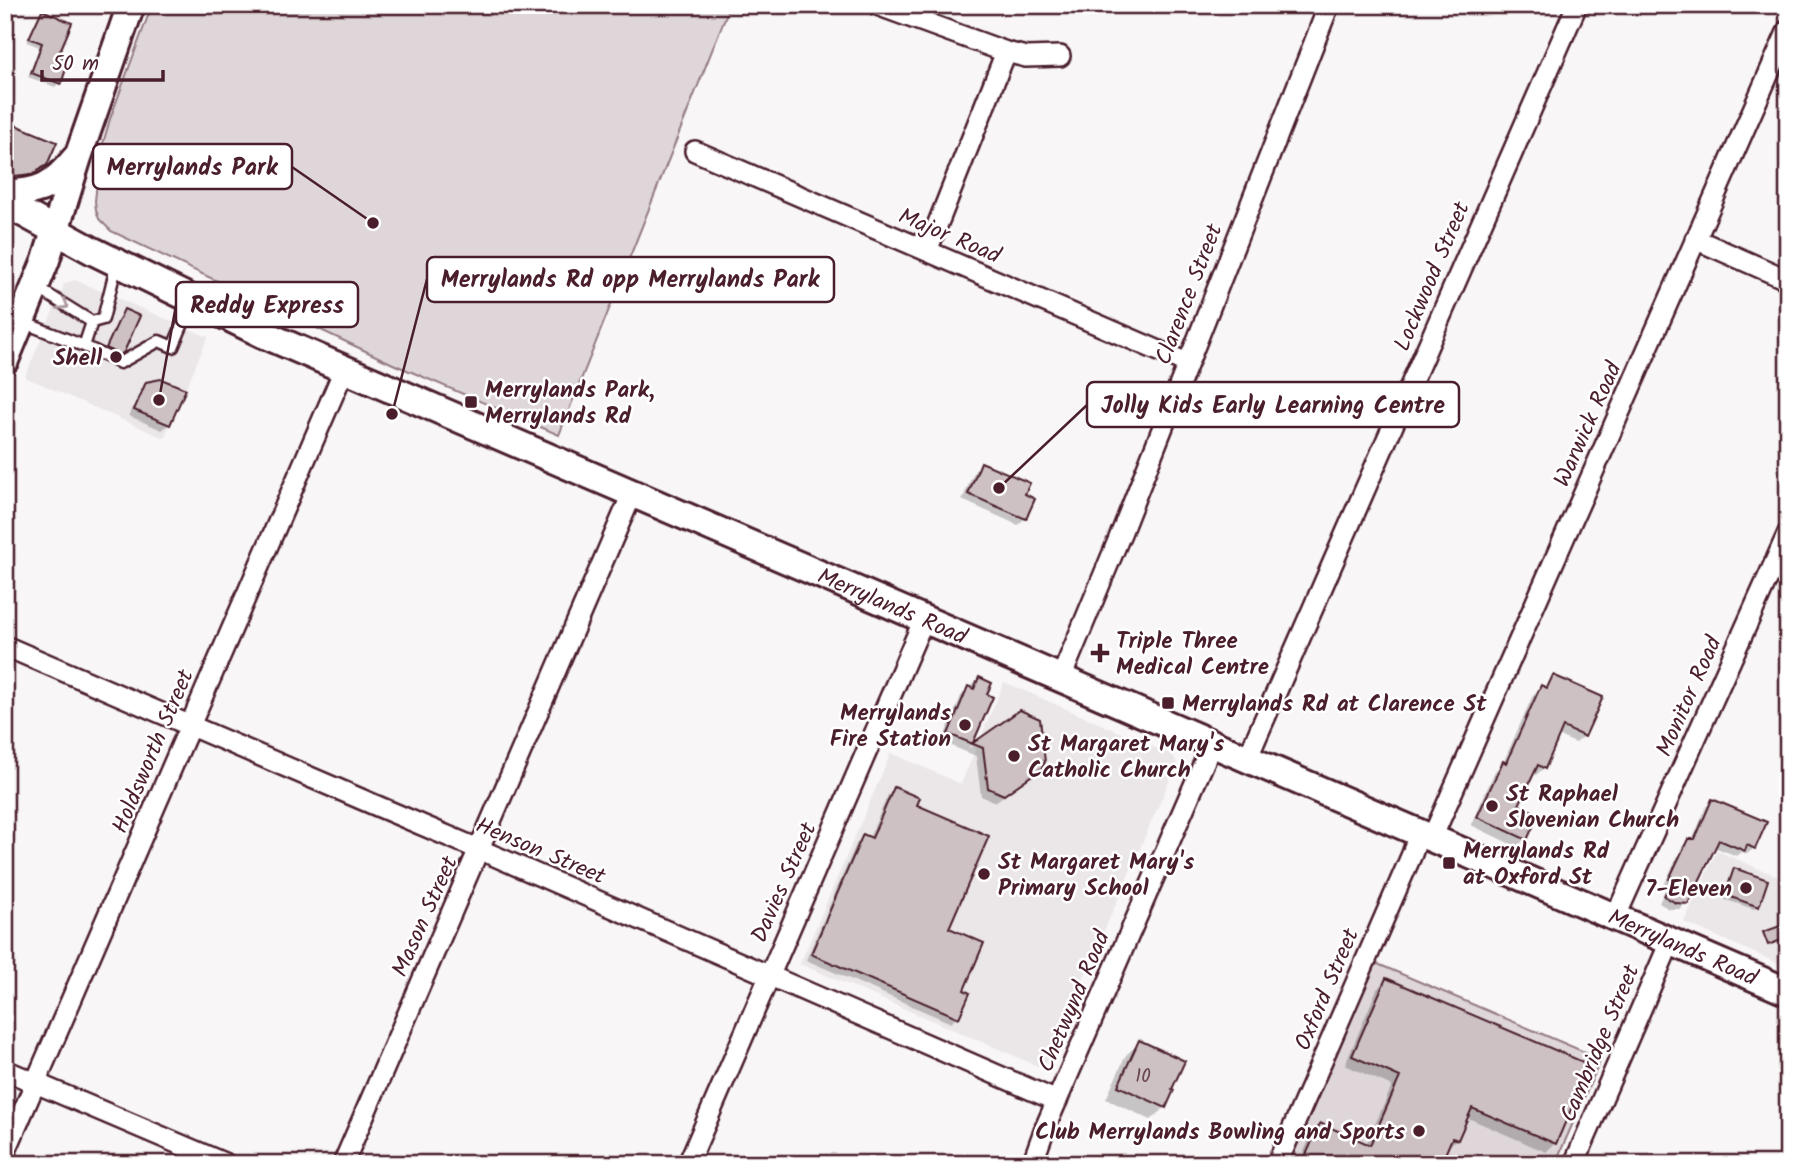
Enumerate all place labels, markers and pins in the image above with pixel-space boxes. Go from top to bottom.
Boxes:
callout: Merrylands Park [93,144,292,189]
callout: Merrylands Rd opp Merrylands Park [427,257,834,302]
callout: Reddy Express [176,282,358,327]
place label: Shell [53,341,103,377]
marker: Shell [108,349,124,365]
place label: Merrylands Park, Merrylands Rd [485,373,655,435]
callout: Jolly Kids Early Learning Centre [1087,382,1459,427]
marker: Merrylands Park, Merrylands Rd [463,394,479,410]
place label: Triple Three Medical Centre [1116,624,1269,686]
marker: Triple Three Medical Centre [1090,643,1110,663]
place label: Merrylands Rd at Clarence St [1182,687,1487,723]
marker: Merrylands Rd at Clarence St [1160,695,1176,711]
place label: Merrylands Fire Station [830,696,951,758]
marker: Merrylands Fire Station [957,717,973,733]
place label: St Margaret Mary's Catholic Church [1028,727,1224,789]
marker: St Margaret Mary's Catholic Church [1006,748,1022,764]
place label: St Raphael Slovenian Church [1506,777,1679,839]
marker: St Raphael Slovenian Church [1484,798,1500,814]
place label: Merrylands Rd at Oxford St [1463,834,1610,896]
place label: St Margaret Mary's Primary School [998,845,1194,907]
marker: Merrylands Rd at Oxford St [1441,855,1457,871]
marker: St Margaret Mary's Primary School [976,866,992,882]
place label: 7-Eleven [1645,872,1732,908]
marker: 7-Eleven [1738,880,1754,896]
place label: Club Merrylands Bowling and Sports [1035,1115,1405,1151]
marker: Club Merrylands Bowling and Sports [1411,1123,1427,1139]

